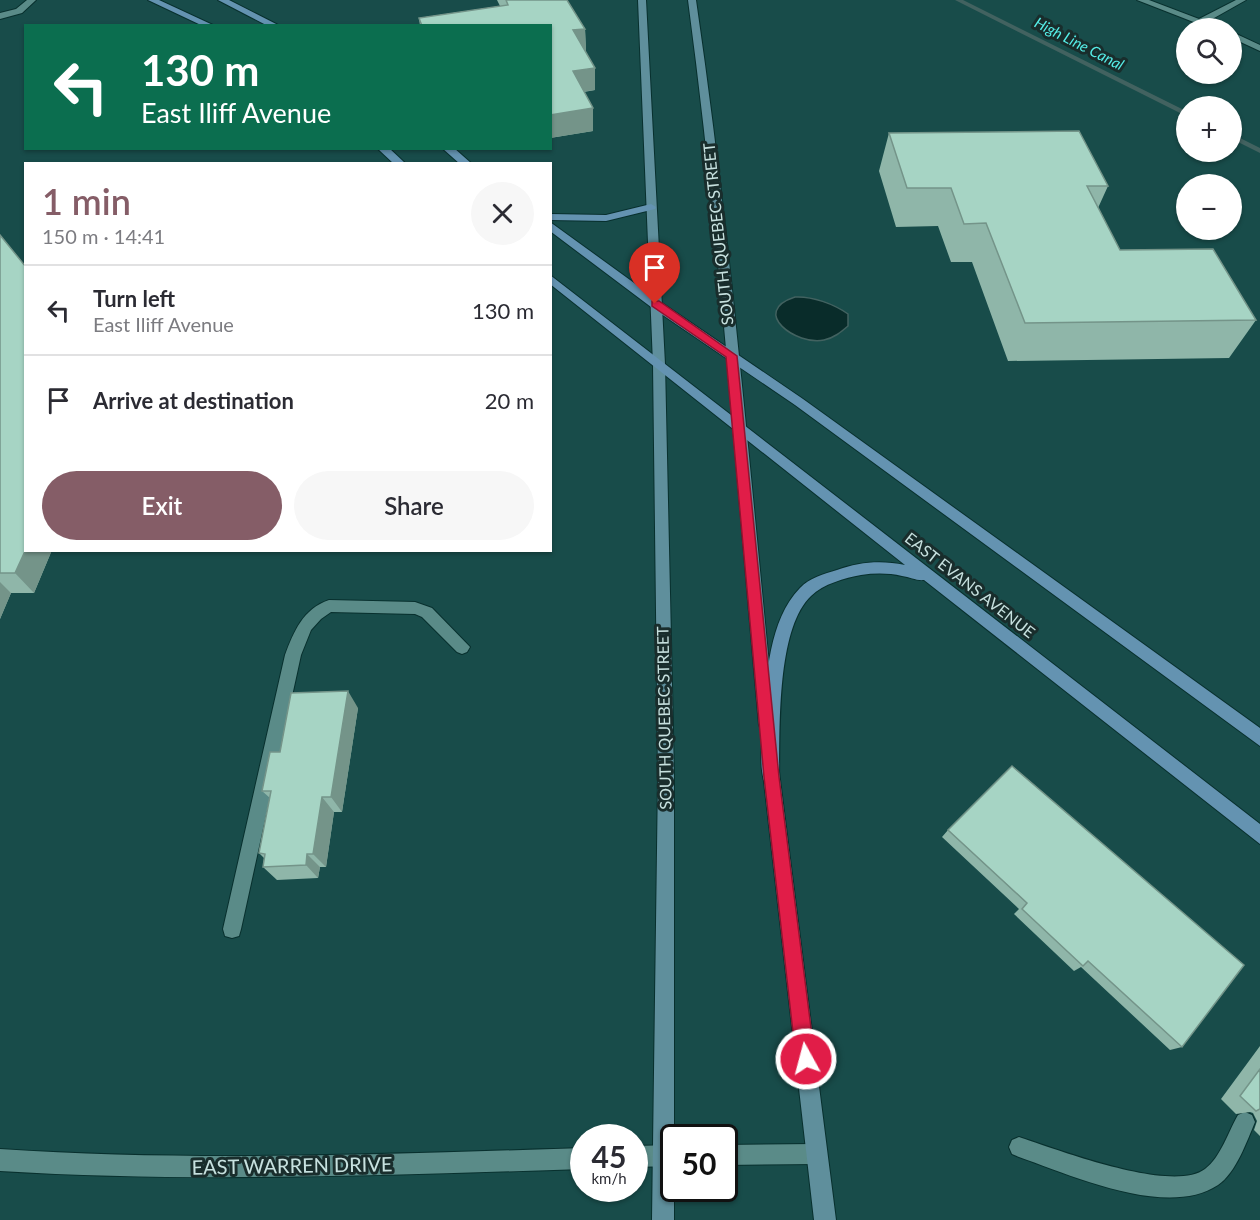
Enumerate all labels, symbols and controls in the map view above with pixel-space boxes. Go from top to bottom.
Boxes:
water label: High Line Canal [1032,13,1128,74]
map controls [1176,18,1242,240]
button: search [1176,18,1242,84]
text: 130 m [141,45,259,95]
icon: left [42,48,120,126]
text: East Iliff Avenue [141,96,331,129]
button: + [1176,96,1242,162]
street label: SOUTH QUEBEC STREET [698,141,737,326]
button: − [1176,174,1242,240]
text: 1 min [42,179,131,223]
button: close [471,182,534,245]
text: 150 m · 14:41 [42,224,165,248]
pin [629,242,680,304]
icon: arrive [638,251,671,284]
text: Turn left [93,285,175,312]
icon: left [42,294,75,327]
text: 130 m [472,297,534,324]
text: East Iliff Avenue [93,312,234,336]
icon: arrive [42,384,75,417]
text: Arrive at destination [93,387,294,414]
text: 20 m [485,387,534,414]
button: Exit [42,471,282,540]
button: Share [294,471,534,540]
street label: EAST EVANS AVENUE [902,528,1039,641]
street label: SOUTH QUEBEC STREET [652,626,675,810]
position arrow [774,1027,838,1091]
speed limit sign: 50 [660,1124,738,1202]
text: 45 [592,1138,626,1174]
street label: EAST WARREN DRIVE [191,1151,393,1179]
text: km/h [591,1169,627,1187]

